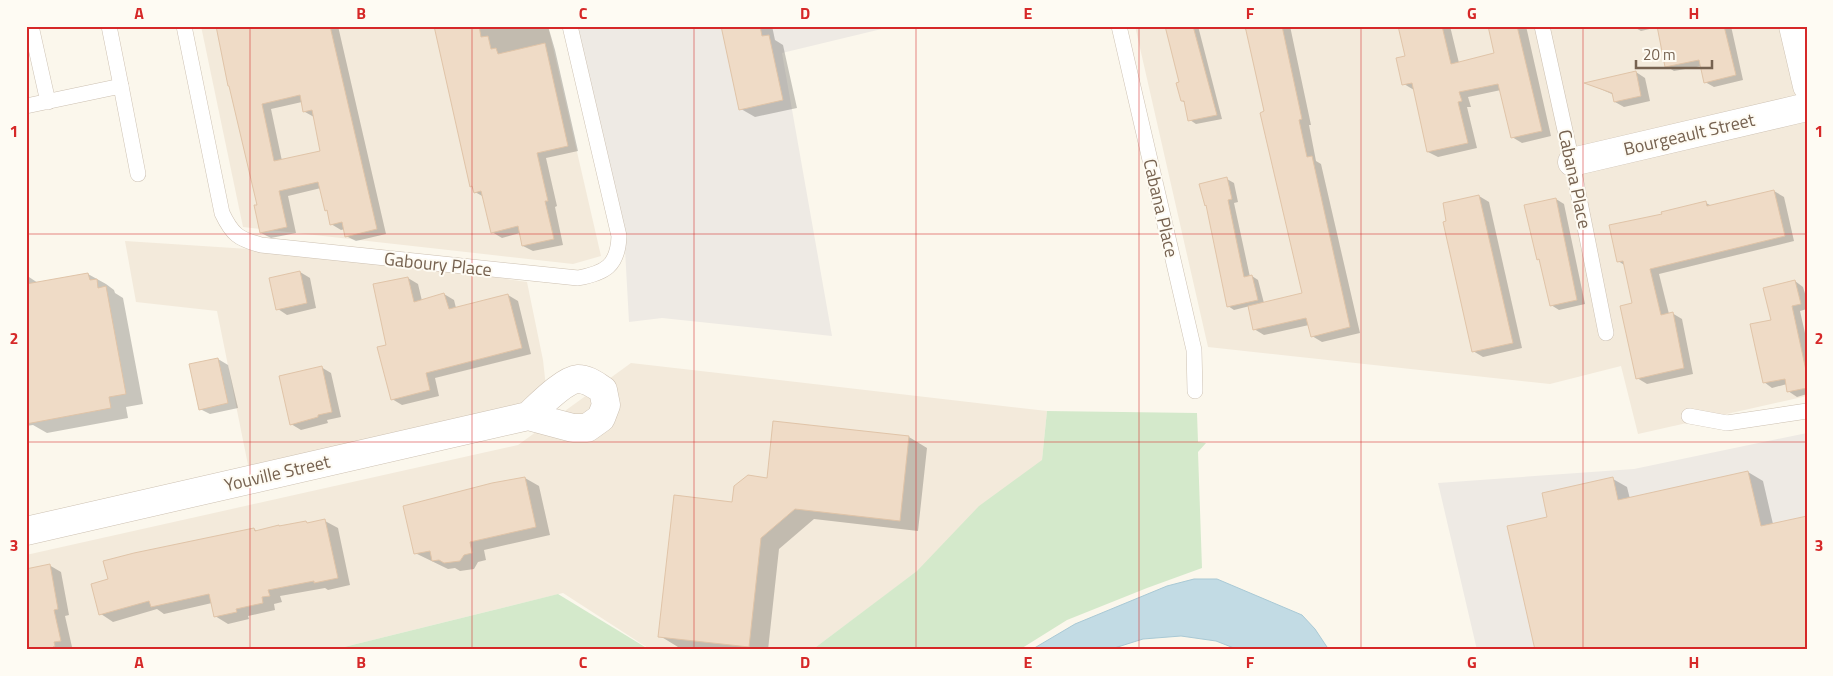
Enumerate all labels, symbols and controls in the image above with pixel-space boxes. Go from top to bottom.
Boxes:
text: A [134,1,144,25]
text: B [356,1,366,25]
text: C [579,1,588,25]
text: D [800,1,810,25]
text: E [1024,1,1033,25]
text: F [1246,1,1255,25]
text: G [1467,1,1477,25]
text: H [1689,1,1699,25]
scale bar [1636,38,1712,70]
text: 20 m [1643,43,1676,66]
street label: Bourgeault Street [1621,106,1758,162]
text: 1 [10,119,18,143]
text: 1 [1815,119,1823,143]
street label: Cabana Place [1551,127,1599,231]
street label: Cabana Place [1137,156,1185,260]
street label: Gaboury Place [383,245,493,283]
text: 2 [10,326,18,350]
text: 2 [1815,326,1823,350]
street label: Youville Street [221,448,333,498]
text: 3 [10,533,18,557]
text: 3 [1815,533,1823,557]
text: A [134,650,144,674]
text: B [356,650,366,674]
text: C [579,650,588,674]
text: D [800,650,810,674]
text: E [1024,650,1033,674]
text: F [1246,650,1255,674]
text: G [1467,650,1477,674]
text: H [1689,650,1699,674]

